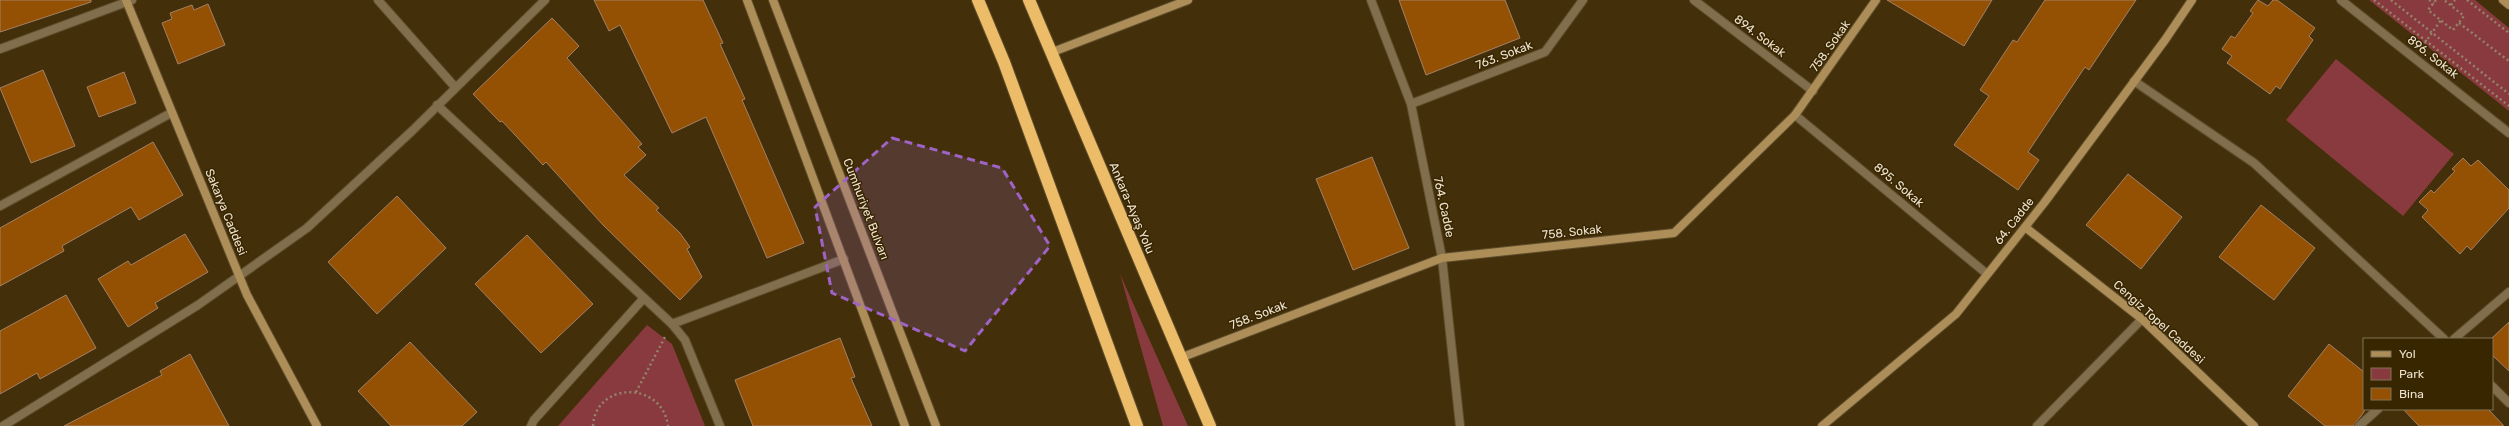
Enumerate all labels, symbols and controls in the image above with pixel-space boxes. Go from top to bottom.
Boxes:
street label: 894. Sokak [1731,12,1789,60]
street label: 758. Sokak [1807,17,1853,75]
street label: 896. Sokak [2405,33,2462,82]
street label: 763. Sokak [1474,38,1535,72]
street label: Cumhuriyet Bulvarı [840,156,892,262]
street label: Ankara-Ayaş Yolu [1106,160,1158,256]
street label: 895. Sokak [1871,160,1927,210]
street label: Sakarya Caddesi [202,167,250,257]
street label: 764. Cadde [1431,175,1457,239]
street label: 64. Cadde [1991,194,2037,247]
street label: 758. Sokak [1541,222,1603,242]
street label: Cengiz Topel Caddesi [2111,277,2208,367]
street label: 758. Sokak [1227,297,1289,332]
legend [2363,338,2493,410]
text: Yol [2399,347,2416,361]
text: Park [2399,367,2425,381]
text: Bina [2399,387,2424,401]

